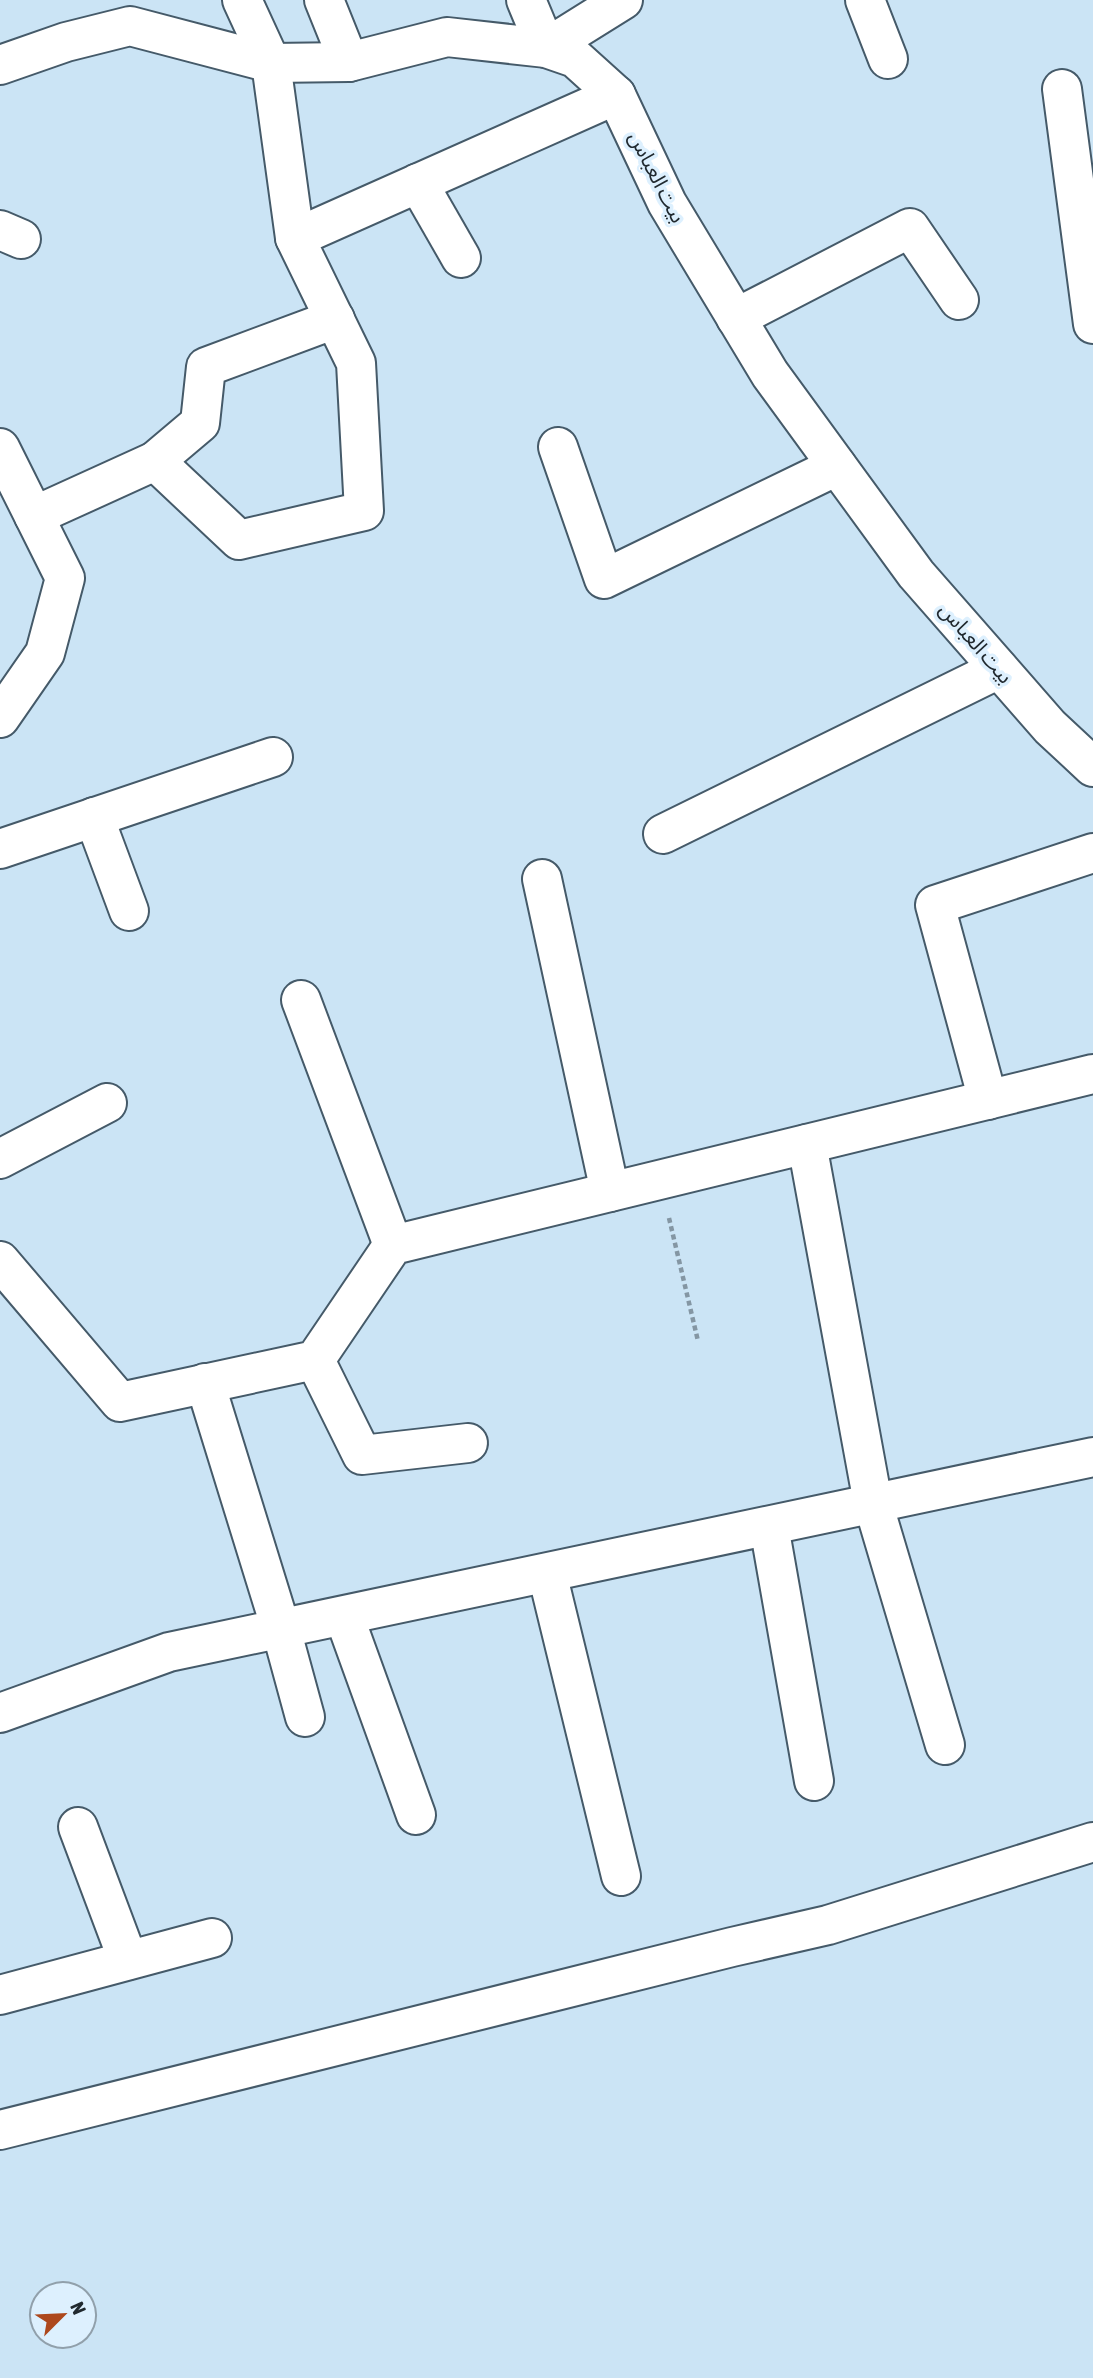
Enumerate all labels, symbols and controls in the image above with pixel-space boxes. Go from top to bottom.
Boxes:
street label: بیت العباس [624,127,691,227]
street label: بیت العباس [934,597,1018,688]
north arrow [28,2280,98,2350]
text: N [66,2298,91,2318]

